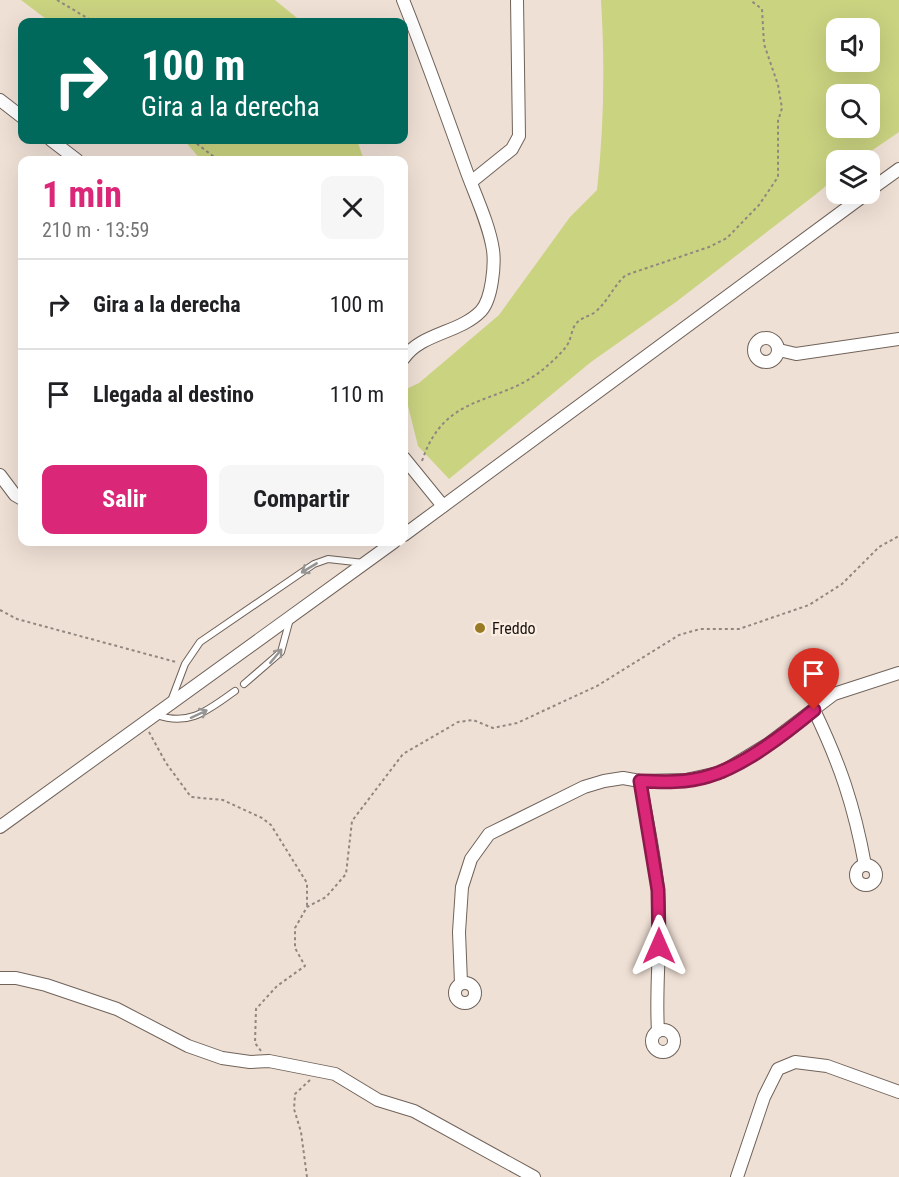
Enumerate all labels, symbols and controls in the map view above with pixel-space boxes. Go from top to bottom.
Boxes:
map controls [826,18,880,204]
button: sound [826,18,880,72]
text: 100 m [141,41,246,90]
icon: right [42,42,120,120]
button: search [826,84,880,138]
text: Gira a la derecha [141,91,320,123]
button: layers [826,150,880,204]
text: 1 min [42,174,122,216]
button: close [321,176,384,239]
text: 210 m · 13:59 [42,218,149,242]
icon: right [42,288,75,321]
text: Gira a la derecha [93,292,241,317]
text: 100 m [330,292,384,317]
icon: arrive [42,378,75,411]
text: Llegada al destino [93,382,254,407]
text: 110 m [330,382,384,407]
button: Salir [42,465,207,534]
button: Compartir [219,465,384,534]
one-way arrow [301,563,318,575]
place label: Freddo [492,619,536,638]
marker: Freddo [473,621,487,635]
pin [788,648,839,710]
one-way arrow [269,649,283,664]
icon: arrive [797,657,830,690]
one-way arrow [189,708,207,720]
position arrow [627,914,691,978]

